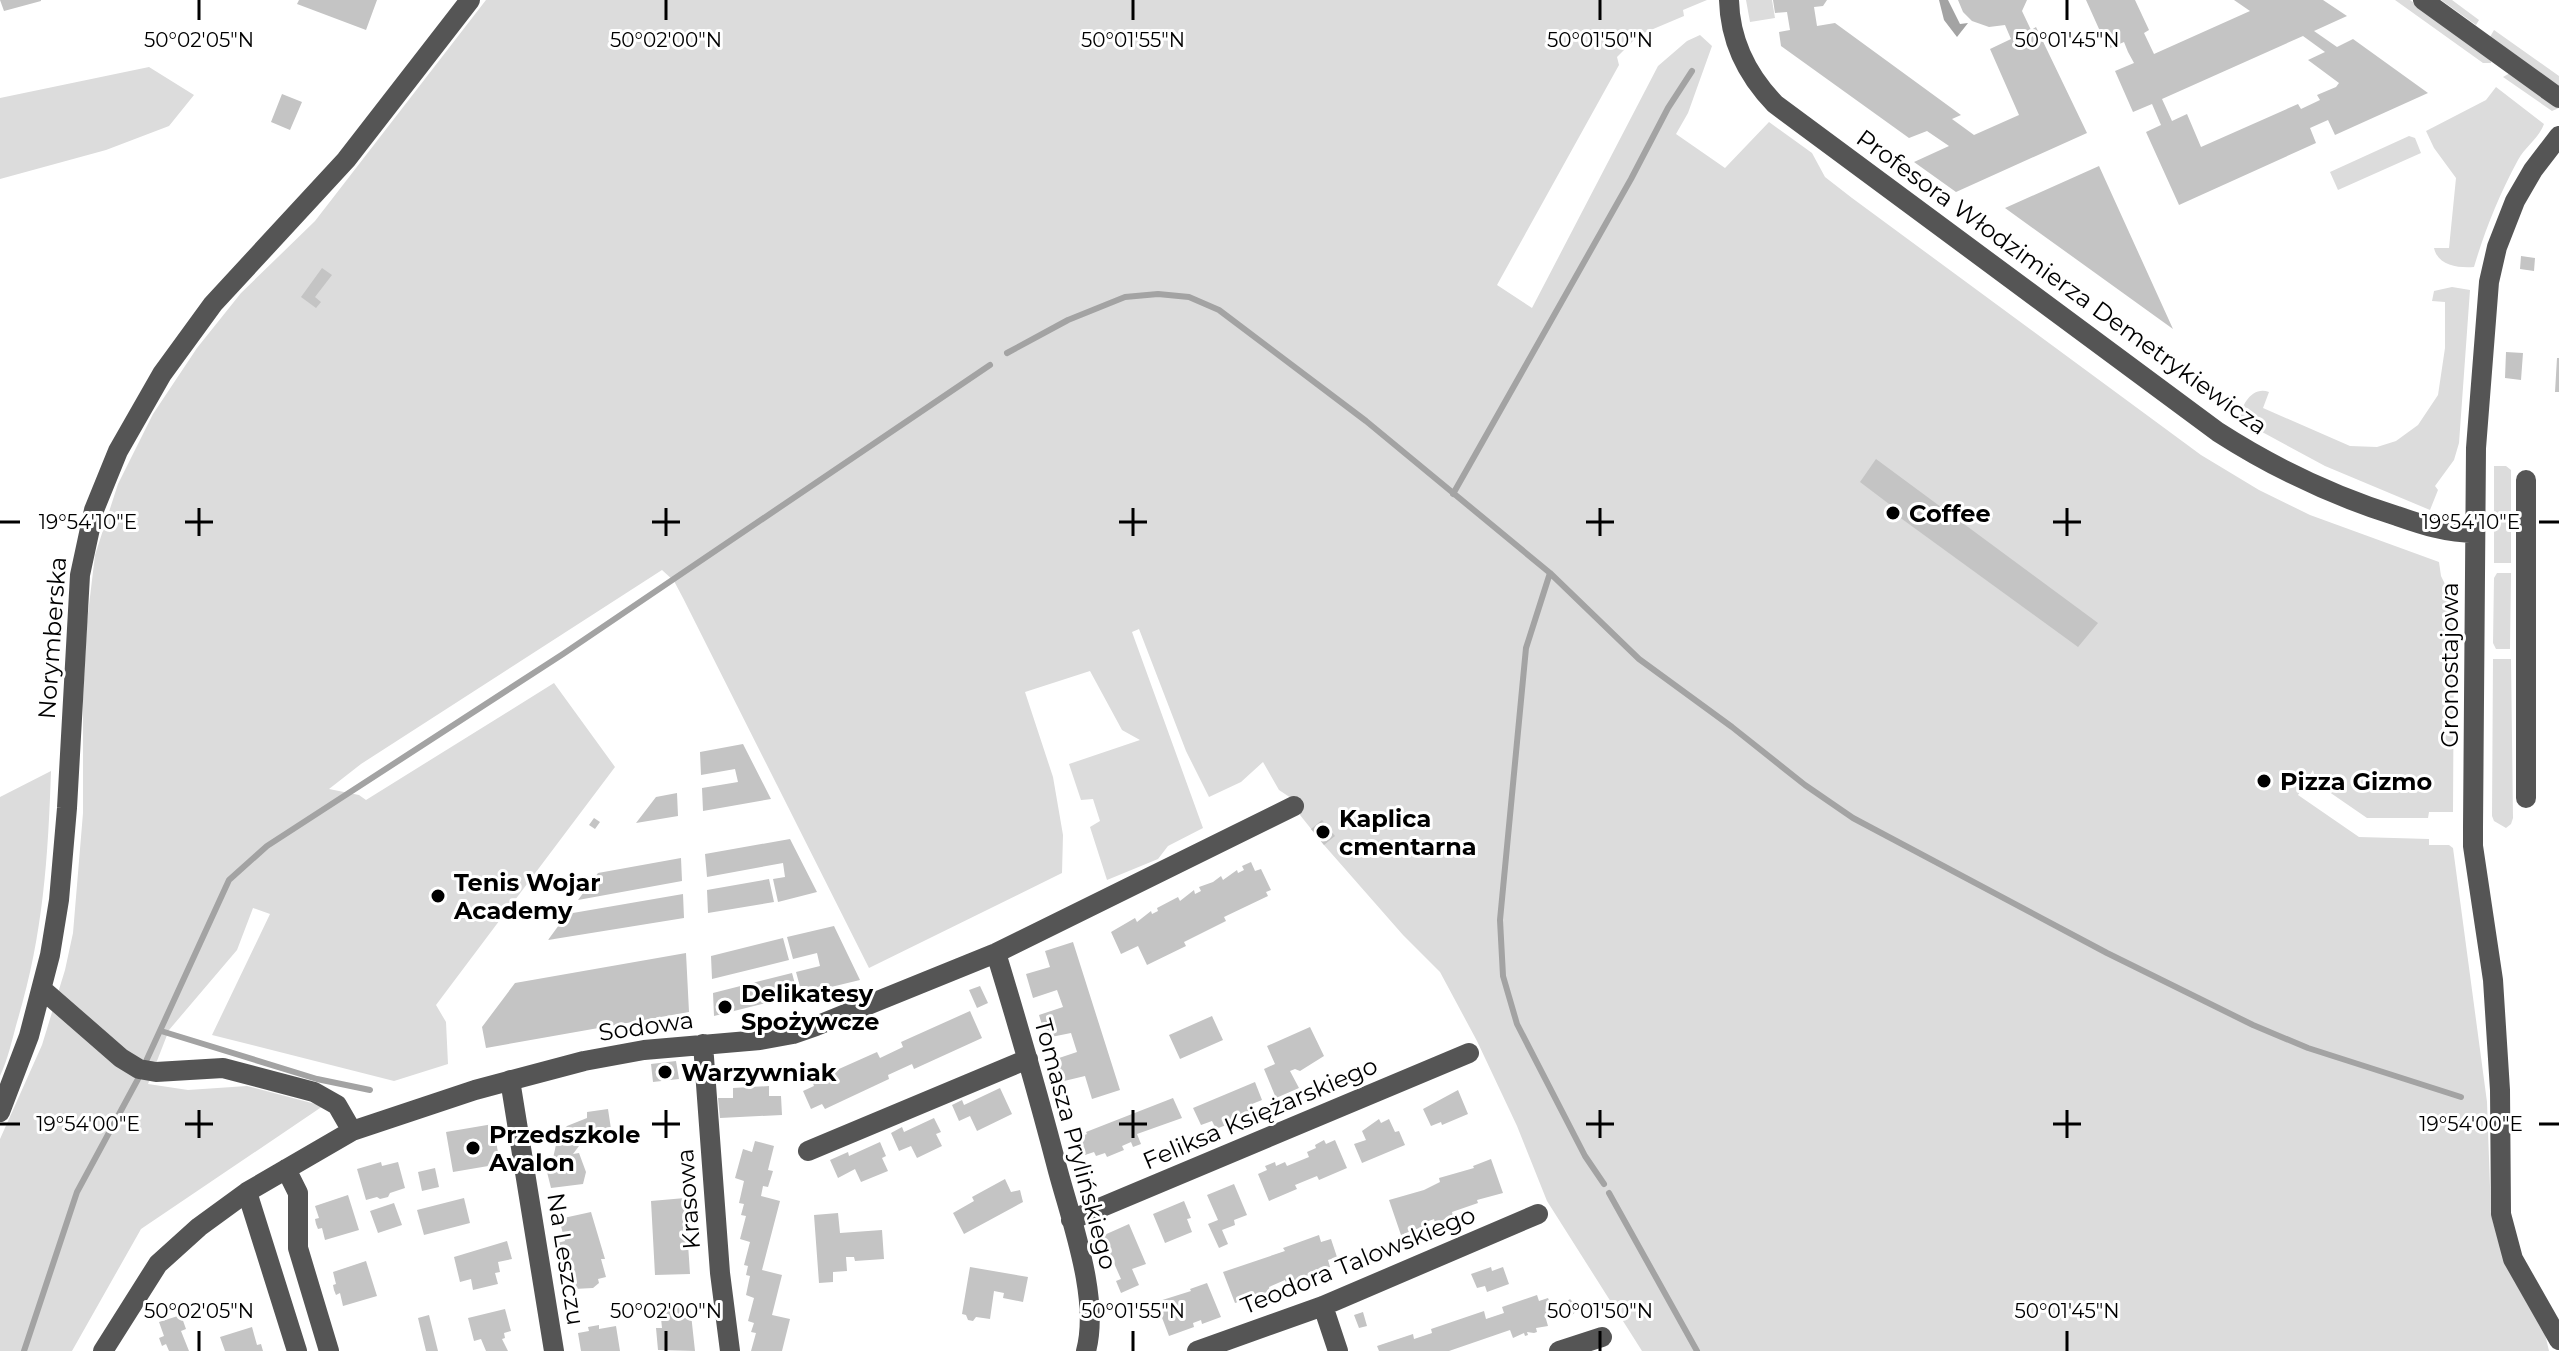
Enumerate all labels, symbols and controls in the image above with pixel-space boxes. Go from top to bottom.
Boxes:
text: 50°02'05"N [144,28,254,52]
text: 50°02'00"N [610,28,722,52]
text: 50°01'55"N [1081,28,1185,52]
text: 50°01'50"N [1547,28,1653,52]
text: 50°01'45"N [2015,28,2119,52]
street label: Profesora Włodzimierza Demetrykiewicza [1851,123,2273,441]
place label: Coffee [1909,499,1991,528]
marker: Coffee [1884,504,1902,522]
text: 19°54'10"E [39,510,137,534]
text: 19°54'10"E [2422,510,2520,534]
street label: Norymberska [32,556,72,720]
street label: Gronostajowa [2435,582,2464,748]
place label: Pizza Gizmo [2280,767,2432,796]
marker: Pizza Gizmo [2255,772,2273,790]
place label: Kaplica cmentarna [1339,804,1477,861]
marker: Kaplica cmentarna [1314,823,1332,841]
place label: Tenis Wojar Academy [453,868,601,925]
marker: Tenis Wojar Academy [429,887,447,905]
place label: Delikatesy Spożywcze [741,979,880,1036]
marker: Delikatesy Spożywcze [716,998,734,1016]
street label: Sodowa [597,1005,695,1047]
street label: Tomasza Prylińskiego [1029,1015,1123,1273]
street label: Feliksa Księżarskiego [1138,1050,1382,1176]
place label: Warzywniak [681,1058,837,1087]
marker: Warzywniak [656,1063,674,1081]
text: 19°54'00"E [36,1112,140,1136]
text: 19°54'00"E [2419,1112,2523,1136]
place label: Przedszkole Avalon [488,1120,640,1177]
marker: Przedszkole Avalon [464,1139,482,1157]
street label: Krasowa [670,1148,706,1250]
street label: Na Leszczu [541,1191,591,1327]
street label: Teodora Talowskiego [1237,1200,1479,1320]
text: 50°02'05"N [144,1299,254,1323]
text: 50°02'00"N [610,1299,722,1323]
text: 50°01'55"N [1081,1299,1185,1323]
text: 50°01'50"N [1547,1299,1653,1323]
text: 50°01'45"N [2015,1299,2119,1323]

